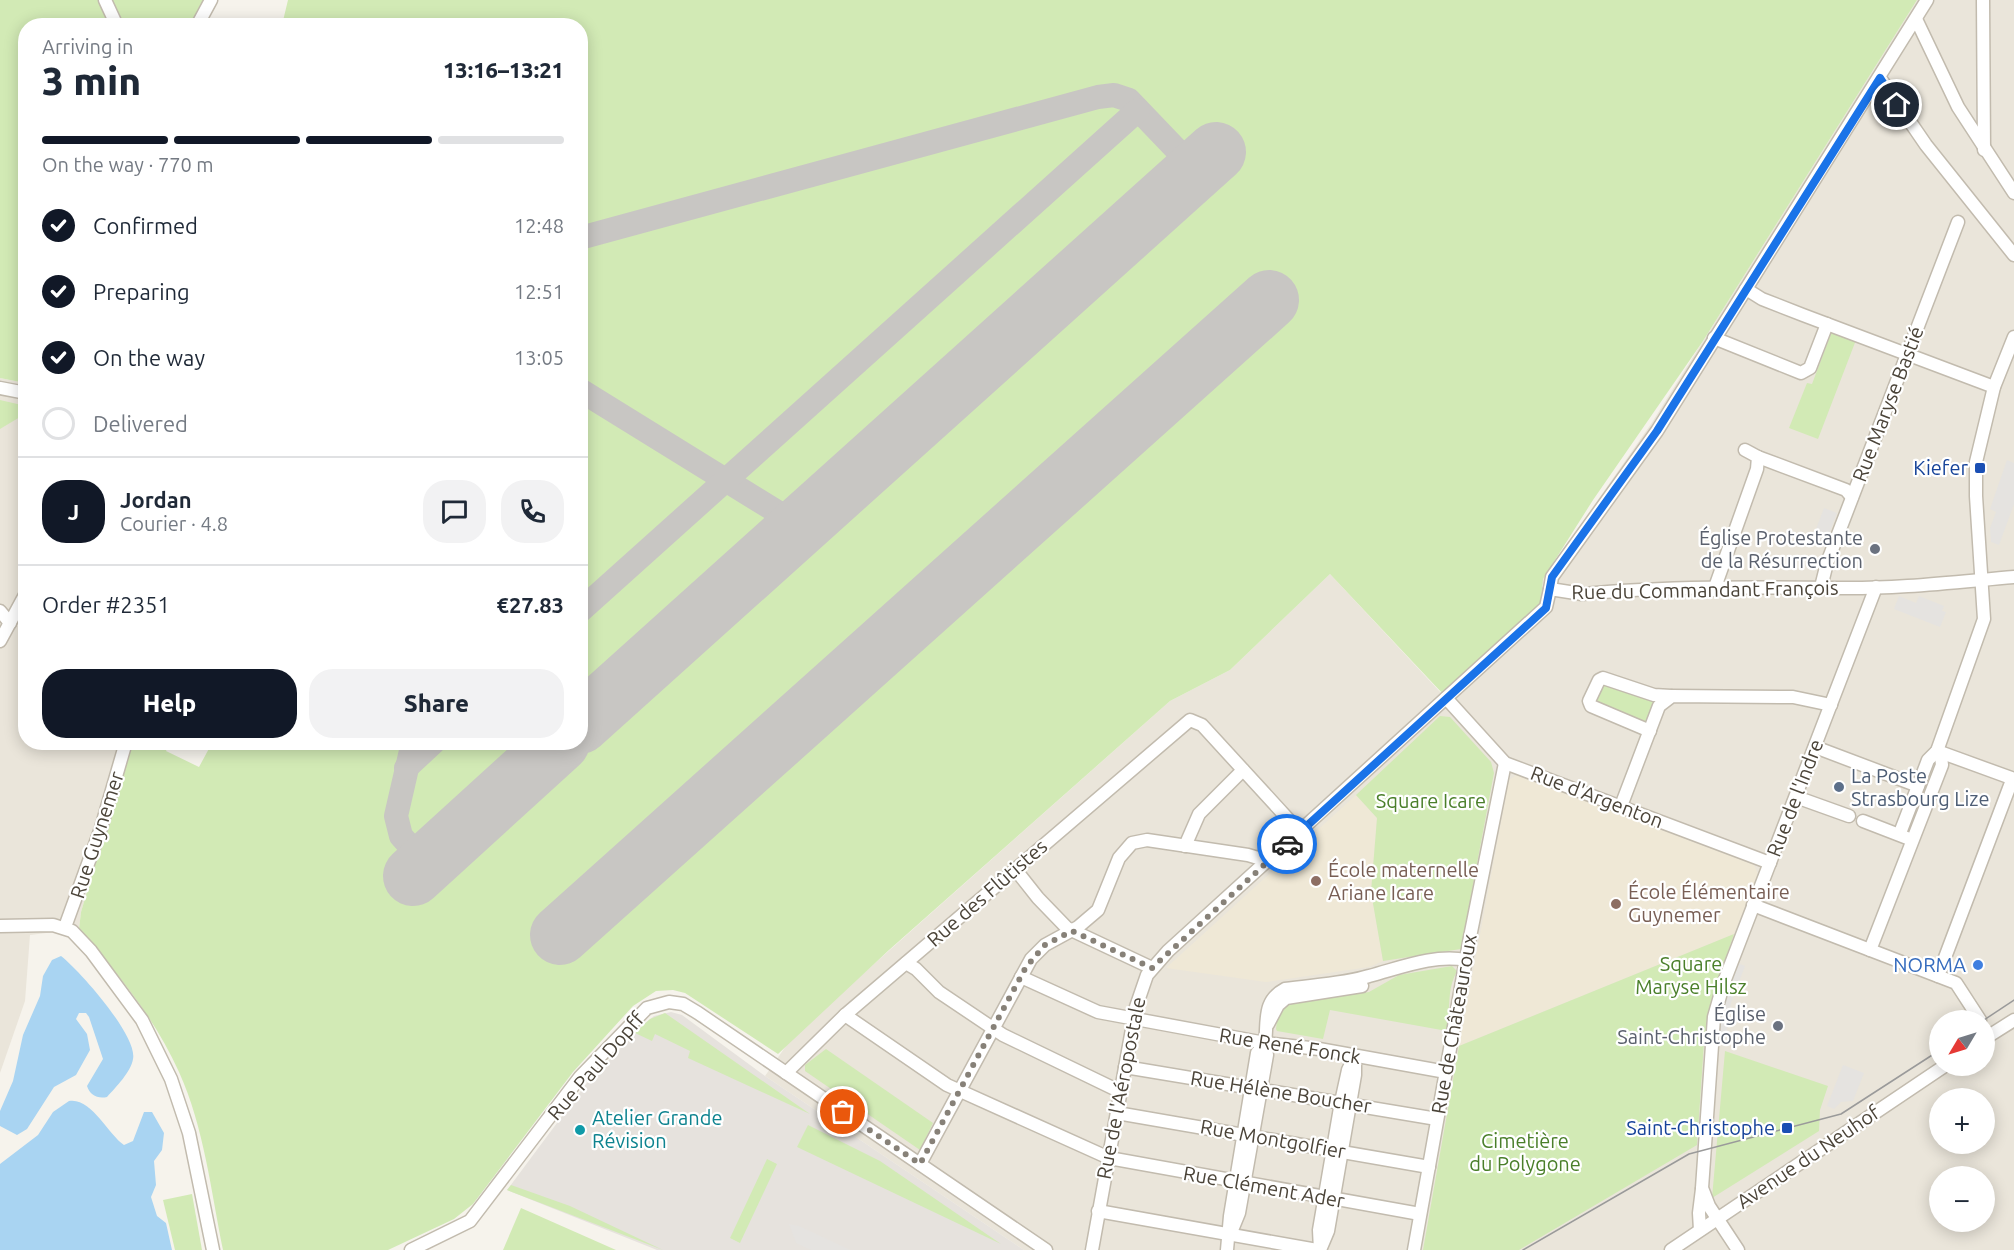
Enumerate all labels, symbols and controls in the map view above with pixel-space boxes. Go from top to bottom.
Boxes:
text: Arriving in [42,35,133,58]
text: 13:16–13:21 [443,57,564,82]
text: 3 min [42,59,141,102]
pin [1871,79,1922,130]
icon: home [1880,88,1913,121]
text: On the way · 770 m [42,153,214,176]
icon: check [42,209,75,242]
text: Confirmed [93,213,198,238]
text: 12:48 [514,214,564,237]
icon: check [42,275,75,308]
text: Preparing [93,279,190,304]
text: 12:51 [514,280,564,303]
street label: Rue Maryse Bastié [1847,323,1928,485]
icon: check [42,341,75,374]
text: On the way [93,345,205,370]
text: 13:05 [514,346,564,369]
text: Delivered [93,411,188,436]
place label: Kiefer [1913,456,1968,479]
marker: Kiefer [1973,461,1987,475]
button: chat [423,480,486,543]
button: phone [501,480,564,543]
text: Jordan [120,487,192,512]
text: J [68,499,79,524]
text: Courier · 4.8 [120,512,228,535]
place label: Église Protestante de la Résurrection [1699,526,1863,572]
marker: Église Protestante de la Résurrection [1868,542,1882,556]
street label: Rue du Commandant François [1571,576,1839,603]
text: Order #2351 [42,592,170,617]
text: €27.83 [497,592,564,617]
button: Help [42,669,297,738]
button: Share [309,669,564,738]
street label: Rue de l'Indre [1762,736,1827,860]
street label: Rue d'Argenton [1528,761,1667,832]
place label: La Poste Strasbourg Lize [1851,764,1989,810]
street label: Rue Guynemer [65,768,128,901]
marker: La Poste Strasbourg Lize [1832,780,1846,794]
park label: Square Icare [1376,789,1486,812]
courier [1257,814,1317,874]
icon: car [1271,828,1304,861]
street label: Rue des Flûtistes [922,834,1051,951]
place label: École maternelle Ariane Icare [1328,858,1479,904]
marker: École maternelle Ariane Icare [1309,874,1323,888]
place label: École Élémentaire Guynemer [1628,880,1790,926]
marker: École Élémentaire Guynemer [1609,897,1623,911]
street label: Rue de Châteauroux [1426,932,1481,1116]
park label: Square Maryse Hilsz [1635,952,1747,998]
place label: NORMA [1893,953,1966,976]
marker: NORMA [1971,958,1985,972]
street label: Rue de l'Aéropostale [1092,995,1149,1181]
place label: Église Saint-Christophe [1617,1002,1766,1048]
street label: Rue Paul Dopff [542,1006,649,1124]
north arrow [1929,1010,1995,1076]
map controls [1929,1010,1995,1232]
marker: Église Saint-Christophe [1771,1019,1785,1033]
street label: Rue René Fonck [1218,1023,1363,1068]
street label: Rue Hélène Boucher [1189,1066,1374,1117]
pin [817,1086,868,1137]
button: + [1929,1088,1995,1154]
icon: bag [826,1095,859,1128]
street label: Avenue du Neuhof [1732,1100,1884,1213]
place label: Atelier Grande Révision [592,1106,722,1152]
street label: Rue Montgolfier [1199,1114,1348,1163]
place label: Saint-Christophe [1626,1116,1775,1139]
marker: Saint-Christophe [1780,1121,1794,1135]
marker: Atelier Grande Révision [573,1123,587,1137]
park label: Cimetière du Polygone [1469,1129,1581,1175]
street label: Rue Clément Ader [1182,1161,1347,1212]
button: − [1929,1166,1995,1232]

